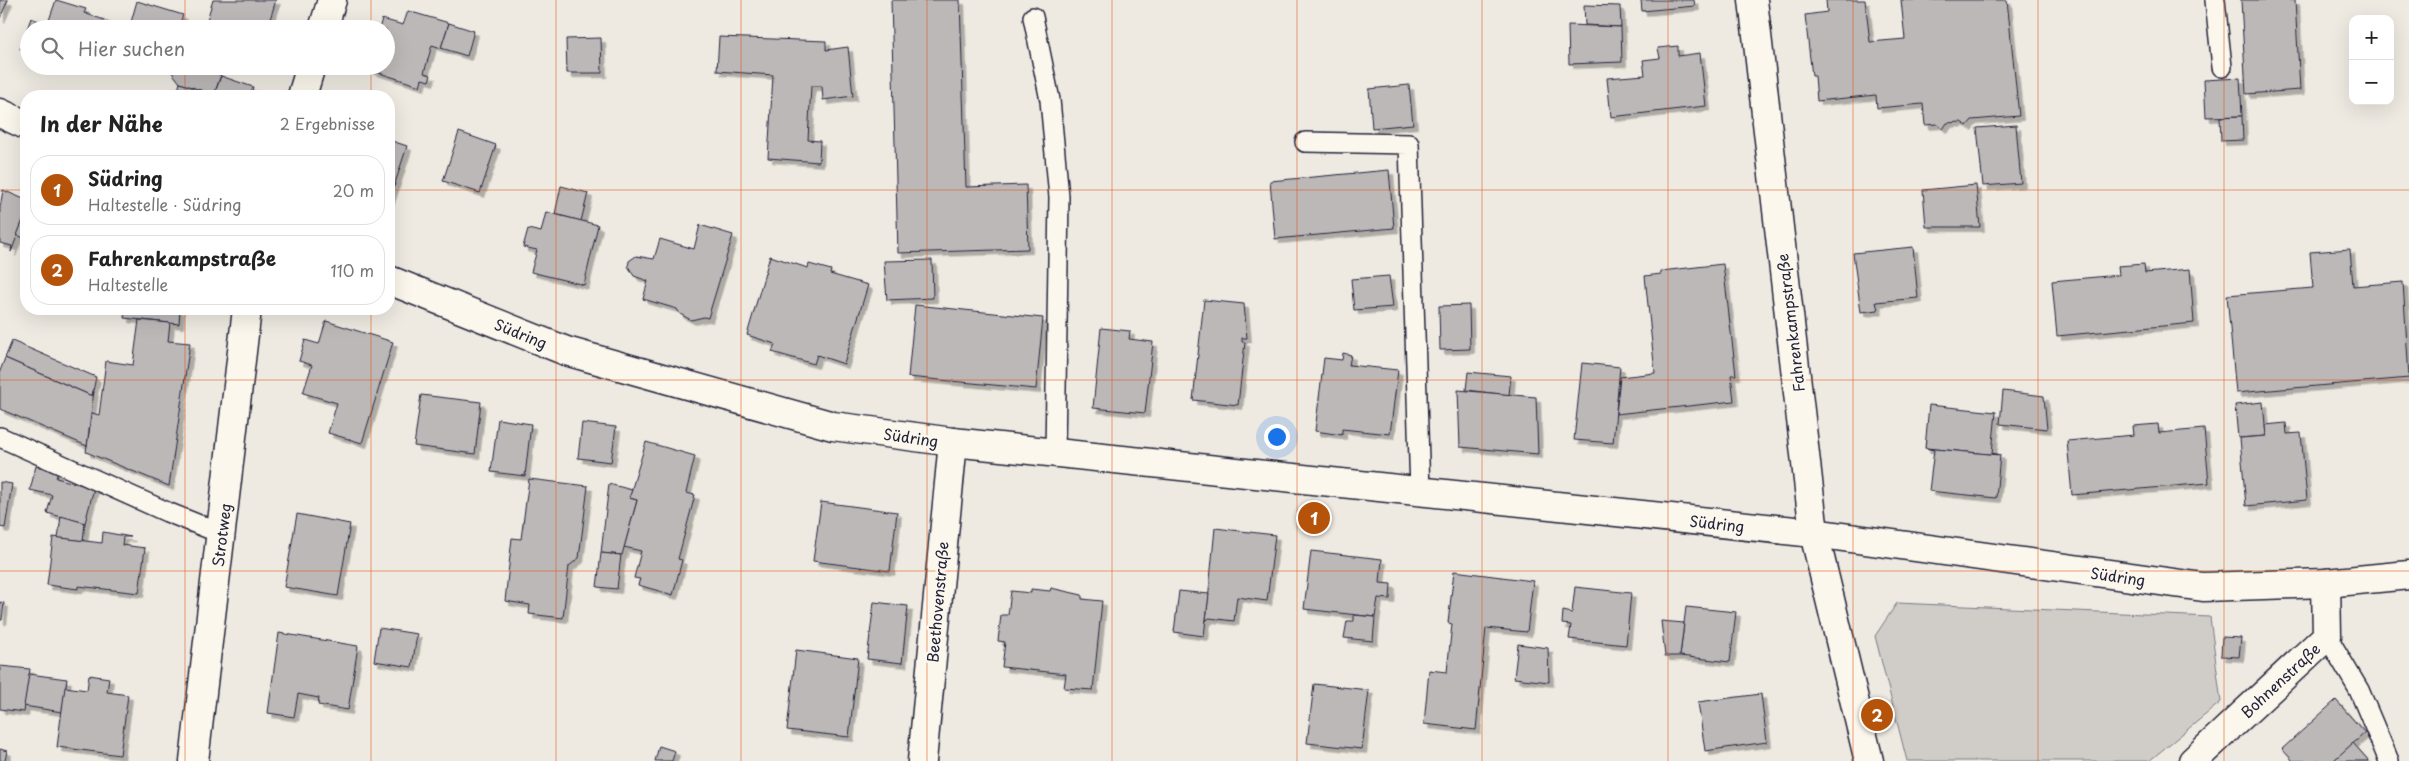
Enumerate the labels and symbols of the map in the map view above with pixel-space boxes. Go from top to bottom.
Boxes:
street label: Fahrenkampstraße [1770,252,1810,393]
street label: Südring [491,312,551,354]
street label: Südring [882,422,940,452]
your location [1264,424,1290,450]
pin: 1 [1298,499,1330,537]
street label: Strotweg [206,502,236,568]
street label: Südring [1688,509,1746,537]
street label: Beethovenstraße [920,540,954,664]
street label: Südring [2089,561,2147,591]
street label: Bohnenstraße [2235,637,2325,723]
pin: 2 [1861,696,1893,734]

